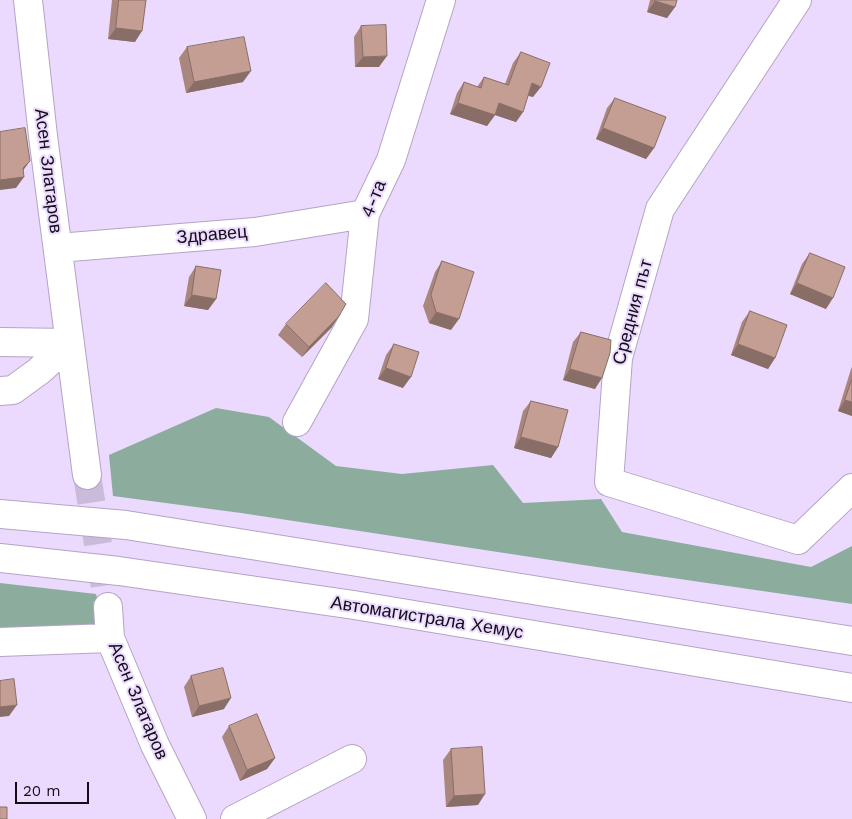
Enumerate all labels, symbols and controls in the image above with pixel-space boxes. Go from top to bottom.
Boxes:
street label: Асен Златаров [30,107,66,235]
street label: 4-та [357,177,391,221]
street label: Здравец [176,221,248,249]
street label: Средния път [609,257,657,367]
street label: Автомагистрала Хемус [329,592,525,644]
street label: Асен Златаров [103,639,173,763]
scale bar [18,772,91,804]
text: 20 m [23,782,61,800]

